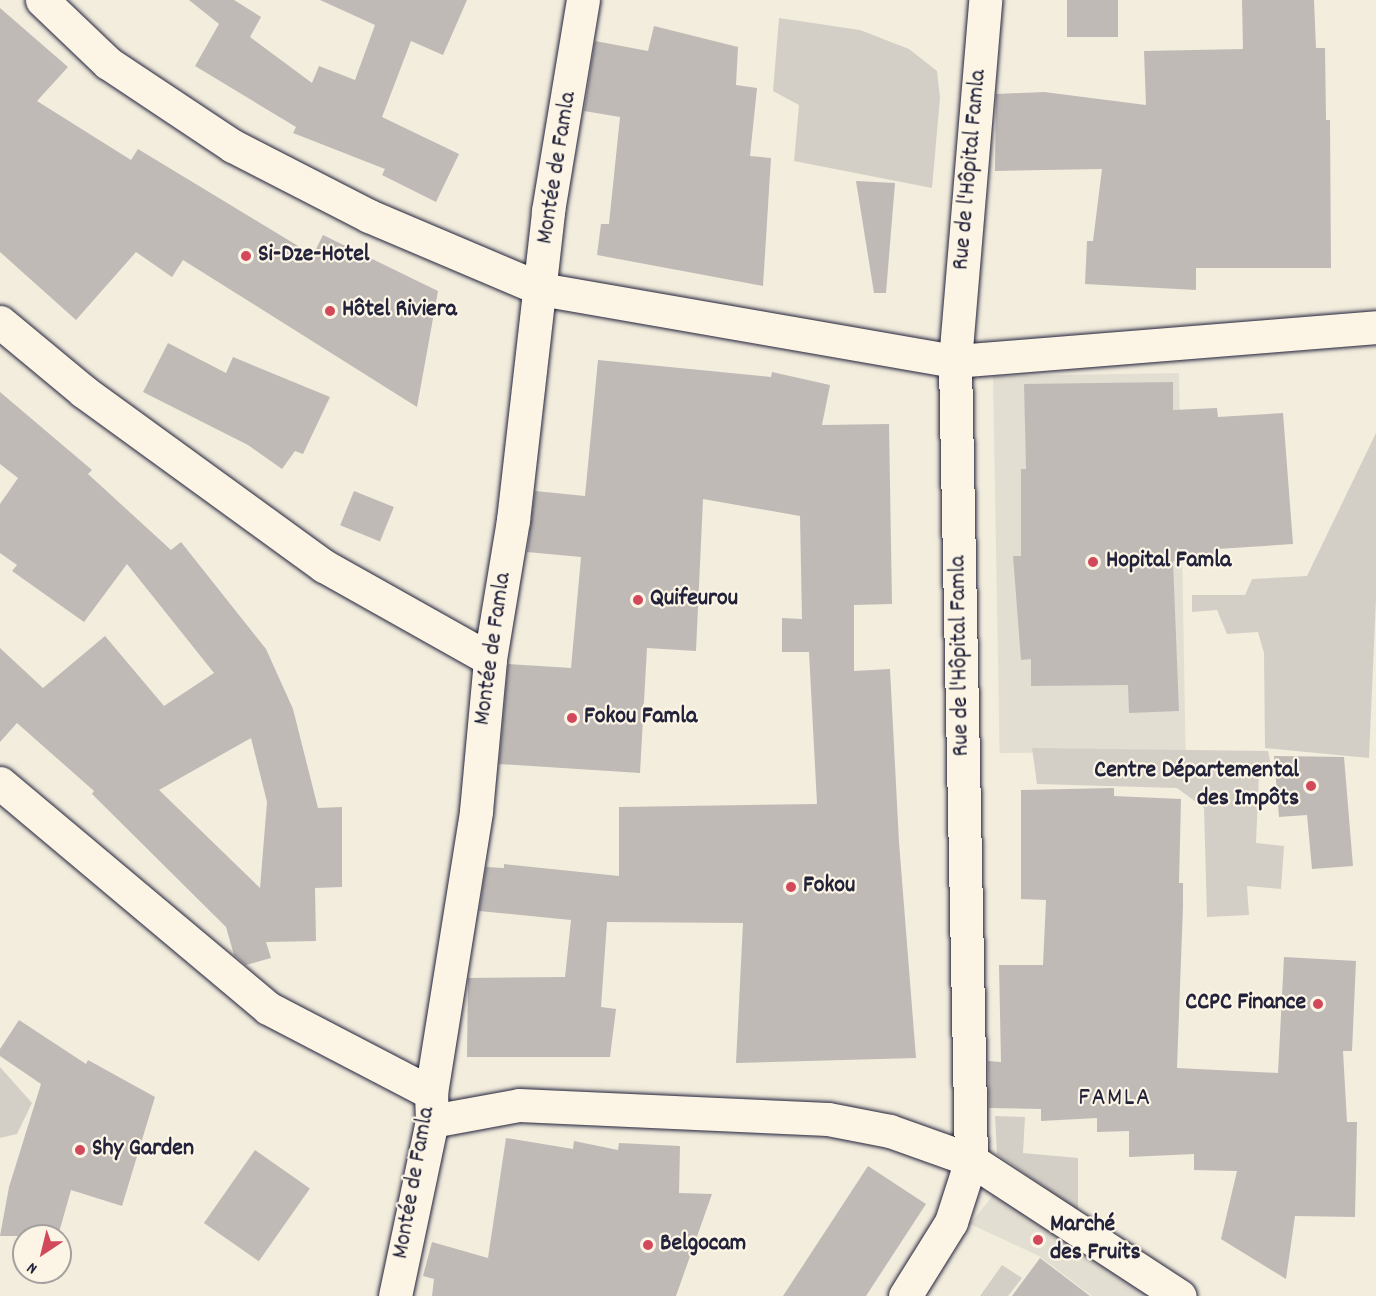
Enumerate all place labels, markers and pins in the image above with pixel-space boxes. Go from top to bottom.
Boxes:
place label: Si-Dze-Hotel [258,242,370,270]
marker: Si-Dze-Hotel [239,249,253,263]
place label: Hôtel Riviera [342,297,457,325]
marker: Hôtel Riviera [323,304,337,318]
place label: Hopital Famla [1106,548,1231,576]
marker: Hopital Famla [1084,553,1102,571]
place label: Quifeurou [650,586,738,614]
marker: Quifeurou [631,593,645,607]
place label: Fokou Famla [584,704,697,732]
marker: Fokou Famla [565,711,579,725]
place label: Centre Départemental des Impôts [1094,758,1299,814]
marker: Centre Départemental des Impôts [1304,779,1318,793]
place label: Fokou [803,873,855,901]
marker: Fokou [784,880,798,894]
place label: CCPC Finance [1185,990,1306,1018]
marker: CCPC Finance [1311,997,1325,1011]
place label: Shy Garden [92,1136,194,1164]
marker: Shy Garden [73,1143,87,1157]
place label: Marché des Fruits [1050,1212,1141,1268]
place label: Belgocam [660,1231,746,1259]
marker: Marché des Fruits [1031,1233,1045,1247]
marker: Belgocam [641,1238,655,1252]

